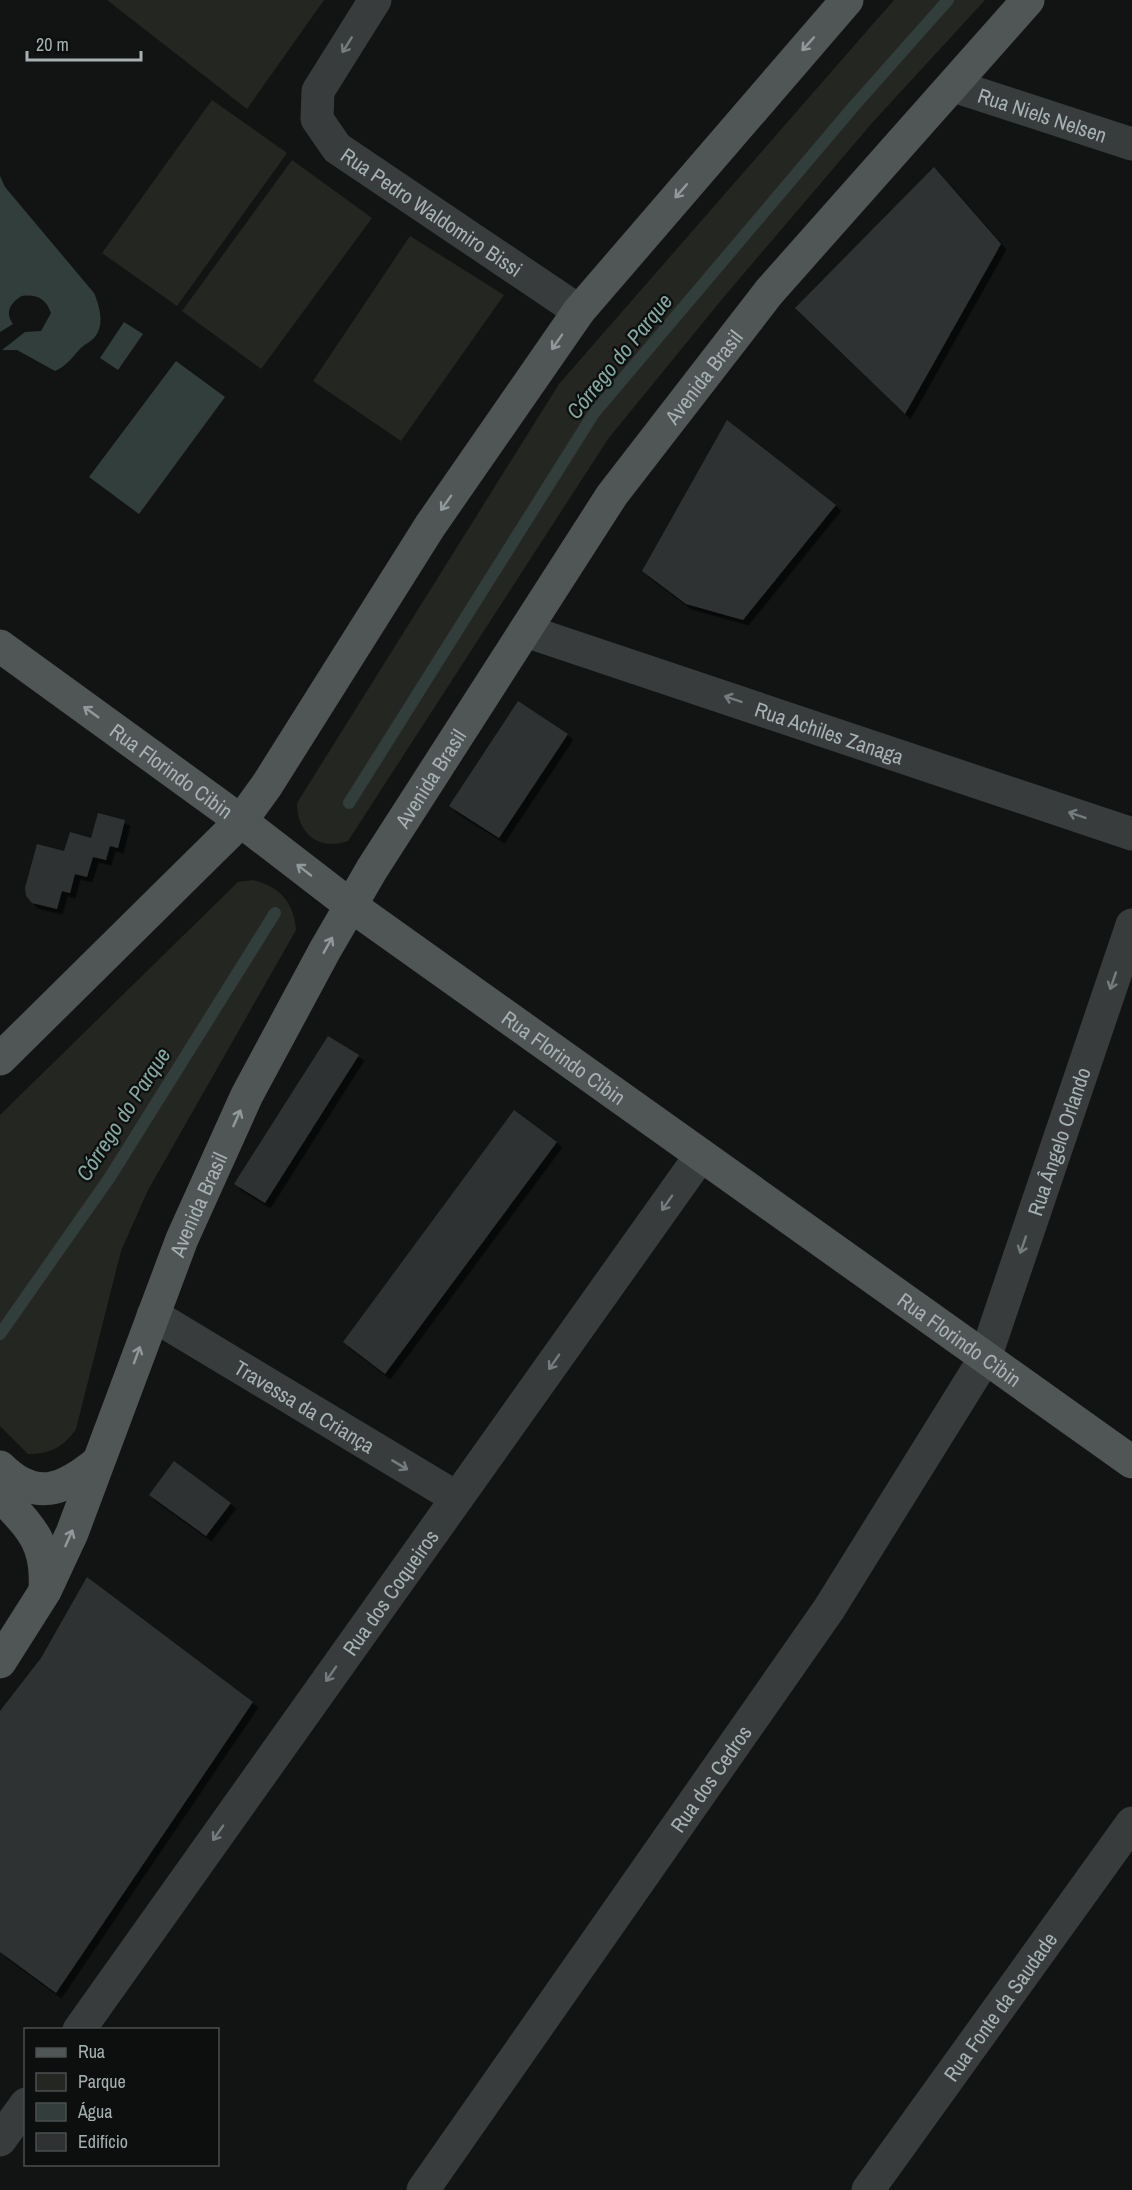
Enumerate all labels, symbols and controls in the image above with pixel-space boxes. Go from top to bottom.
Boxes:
scale bar [27,24,141,62]
text: 20 m [36,32,69,57]
one-way arrow [340,36,352,53]
one-way arrow [801,36,815,51]
street label: Rua Niels Nelsen [974,80,1111,149]
street label: Rua Pedro Waldomiro Bissi [335,140,528,283]
one-way arrow [674,183,687,199]
water label: Córrego do Parque [559,287,679,425]
street label: Avenida Brasil [657,324,749,431]
one-way arrow [551,333,563,350]
one-way arrow [440,494,452,510]
one-way arrow [724,693,742,704]
street label: Rua Achiles Zanaga [751,694,908,771]
one-way arrow [84,706,100,719]
street label: Rua Florindo Cibin [104,716,239,825]
street label: Avenida Brasil [387,723,473,834]
one-way arrow [1068,809,1086,820]
one-way arrow [296,863,312,876]
one-way arrow [322,937,334,954]
one-way arrow [1107,971,1118,990]
street label: Rua Florindo Cibin [496,1003,632,1111]
water label: Córrego do Parque [69,1041,177,1187]
street label: Rua Ângelo Orlando [1020,1063,1097,1220]
one-way arrow [232,1109,243,1127]
street label: Avenida Brasil [162,1147,234,1262]
one-way arrow [661,1194,673,1210]
one-way arrow [1017,1235,1028,1254]
street label: Rua Florindo Cibin [892,1285,1027,1393]
one-way arrow [133,1347,144,1365]
street label: Travessa da Criança [229,1353,381,1460]
one-way arrow [548,1353,560,1369]
one-way arrow [391,1459,408,1471]
street label: Rua dos Coqueiros [335,1523,445,1661]
one-way arrow [64,1529,75,1548]
one-way arrow [325,1666,337,1682]
street label: Rua dos Cedros [663,1719,758,1838]
one-way arrow [212,1825,224,1841]
street label: Rua Fonte da Saudade [936,1926,1064,2087]
legend [24,2028,219,2166]
text: Rua [78,2039,105,2064]
text: Parque [78,2069,126,2094]
text: Água [77,2099,112,2124]
text: Edifício [78,2129,128,2154]

